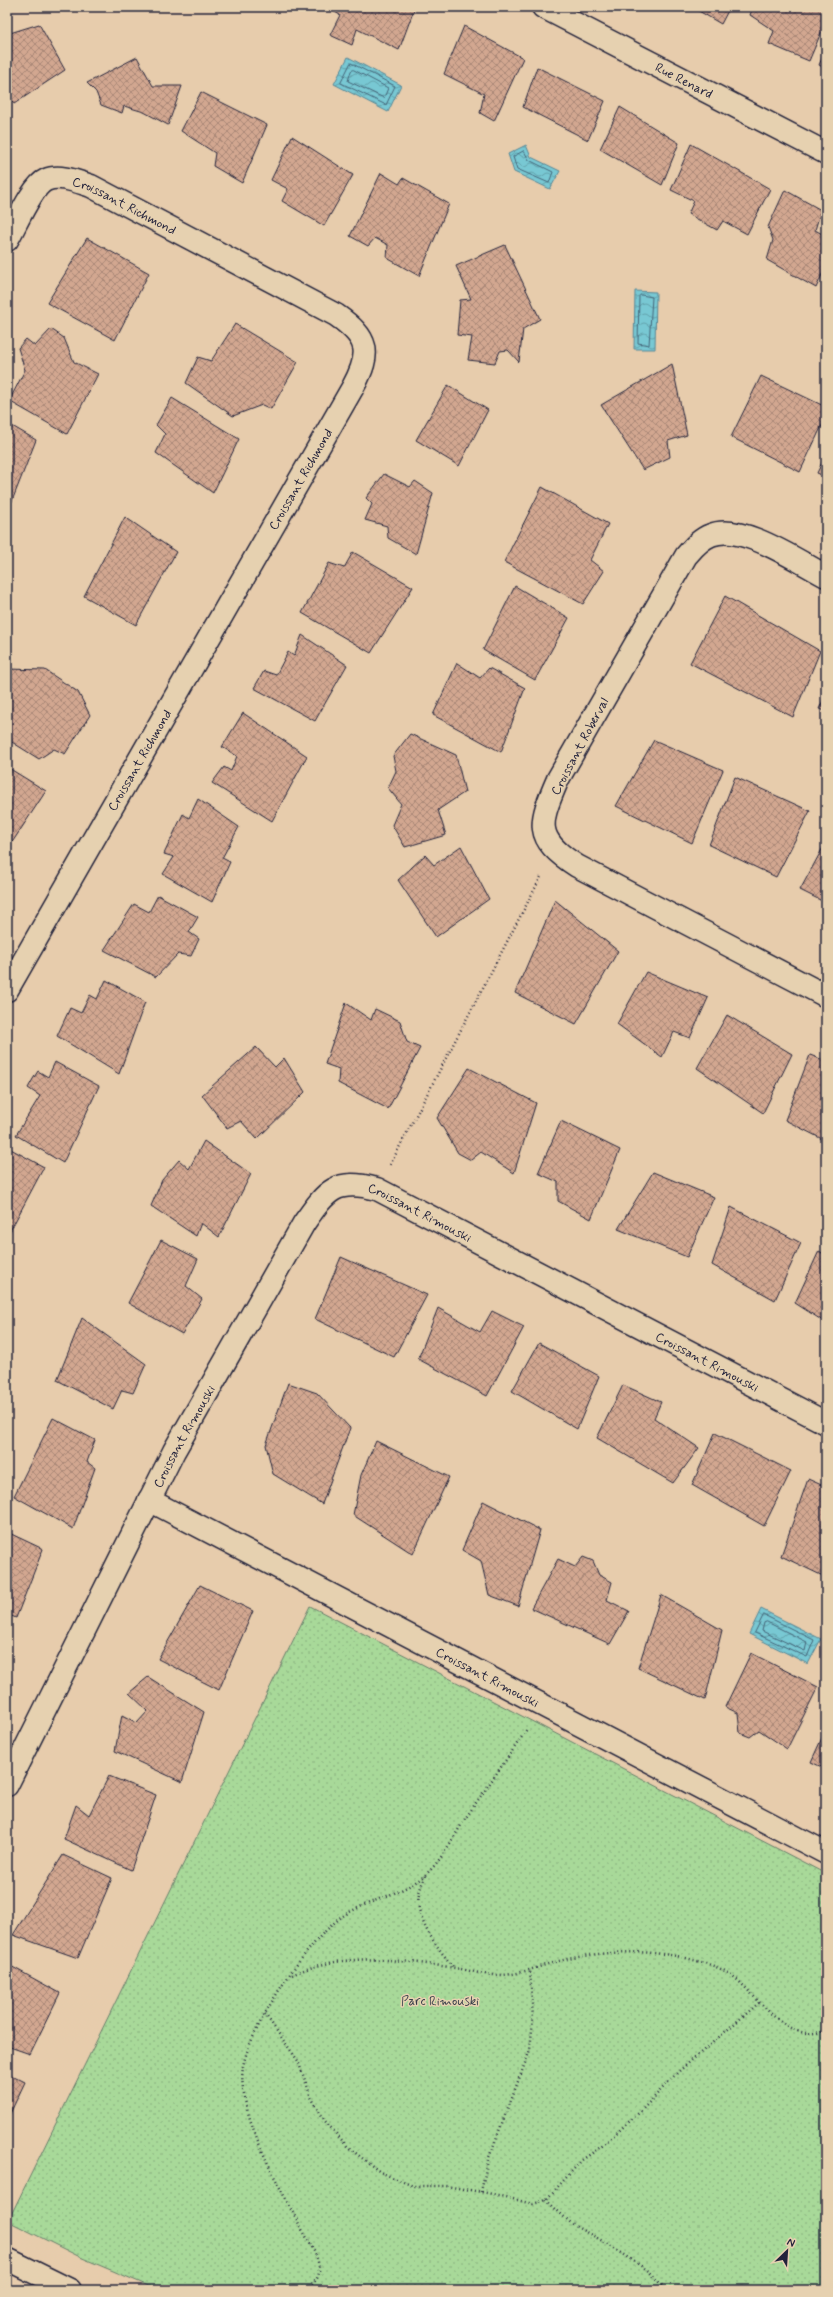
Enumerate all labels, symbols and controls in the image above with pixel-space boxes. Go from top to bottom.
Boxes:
street label: Rue Renard [652,59,715,103]
street label: Croissant Richmond [70,174,179,239]
street label: Croissant Richmond [265,426,337,533]
street label: Croissant Roberval [548,695,613,798]
street label: Croissant Richmond [104,707,176,814]
street label: Croissant Rimouski [366,1180,474,1247]
street label: Croissant Rimouski [652,1329,762,1397]
street label: Croissant Rimouski [150,1383,220,1491]
street label: Croissant Rimouski [432,1644,542,1712]
park label: Parc Rimouski [401,1993,479,2010]
north arrow [767,2231,807,2271]
text: N [785,2235,797,2251]

